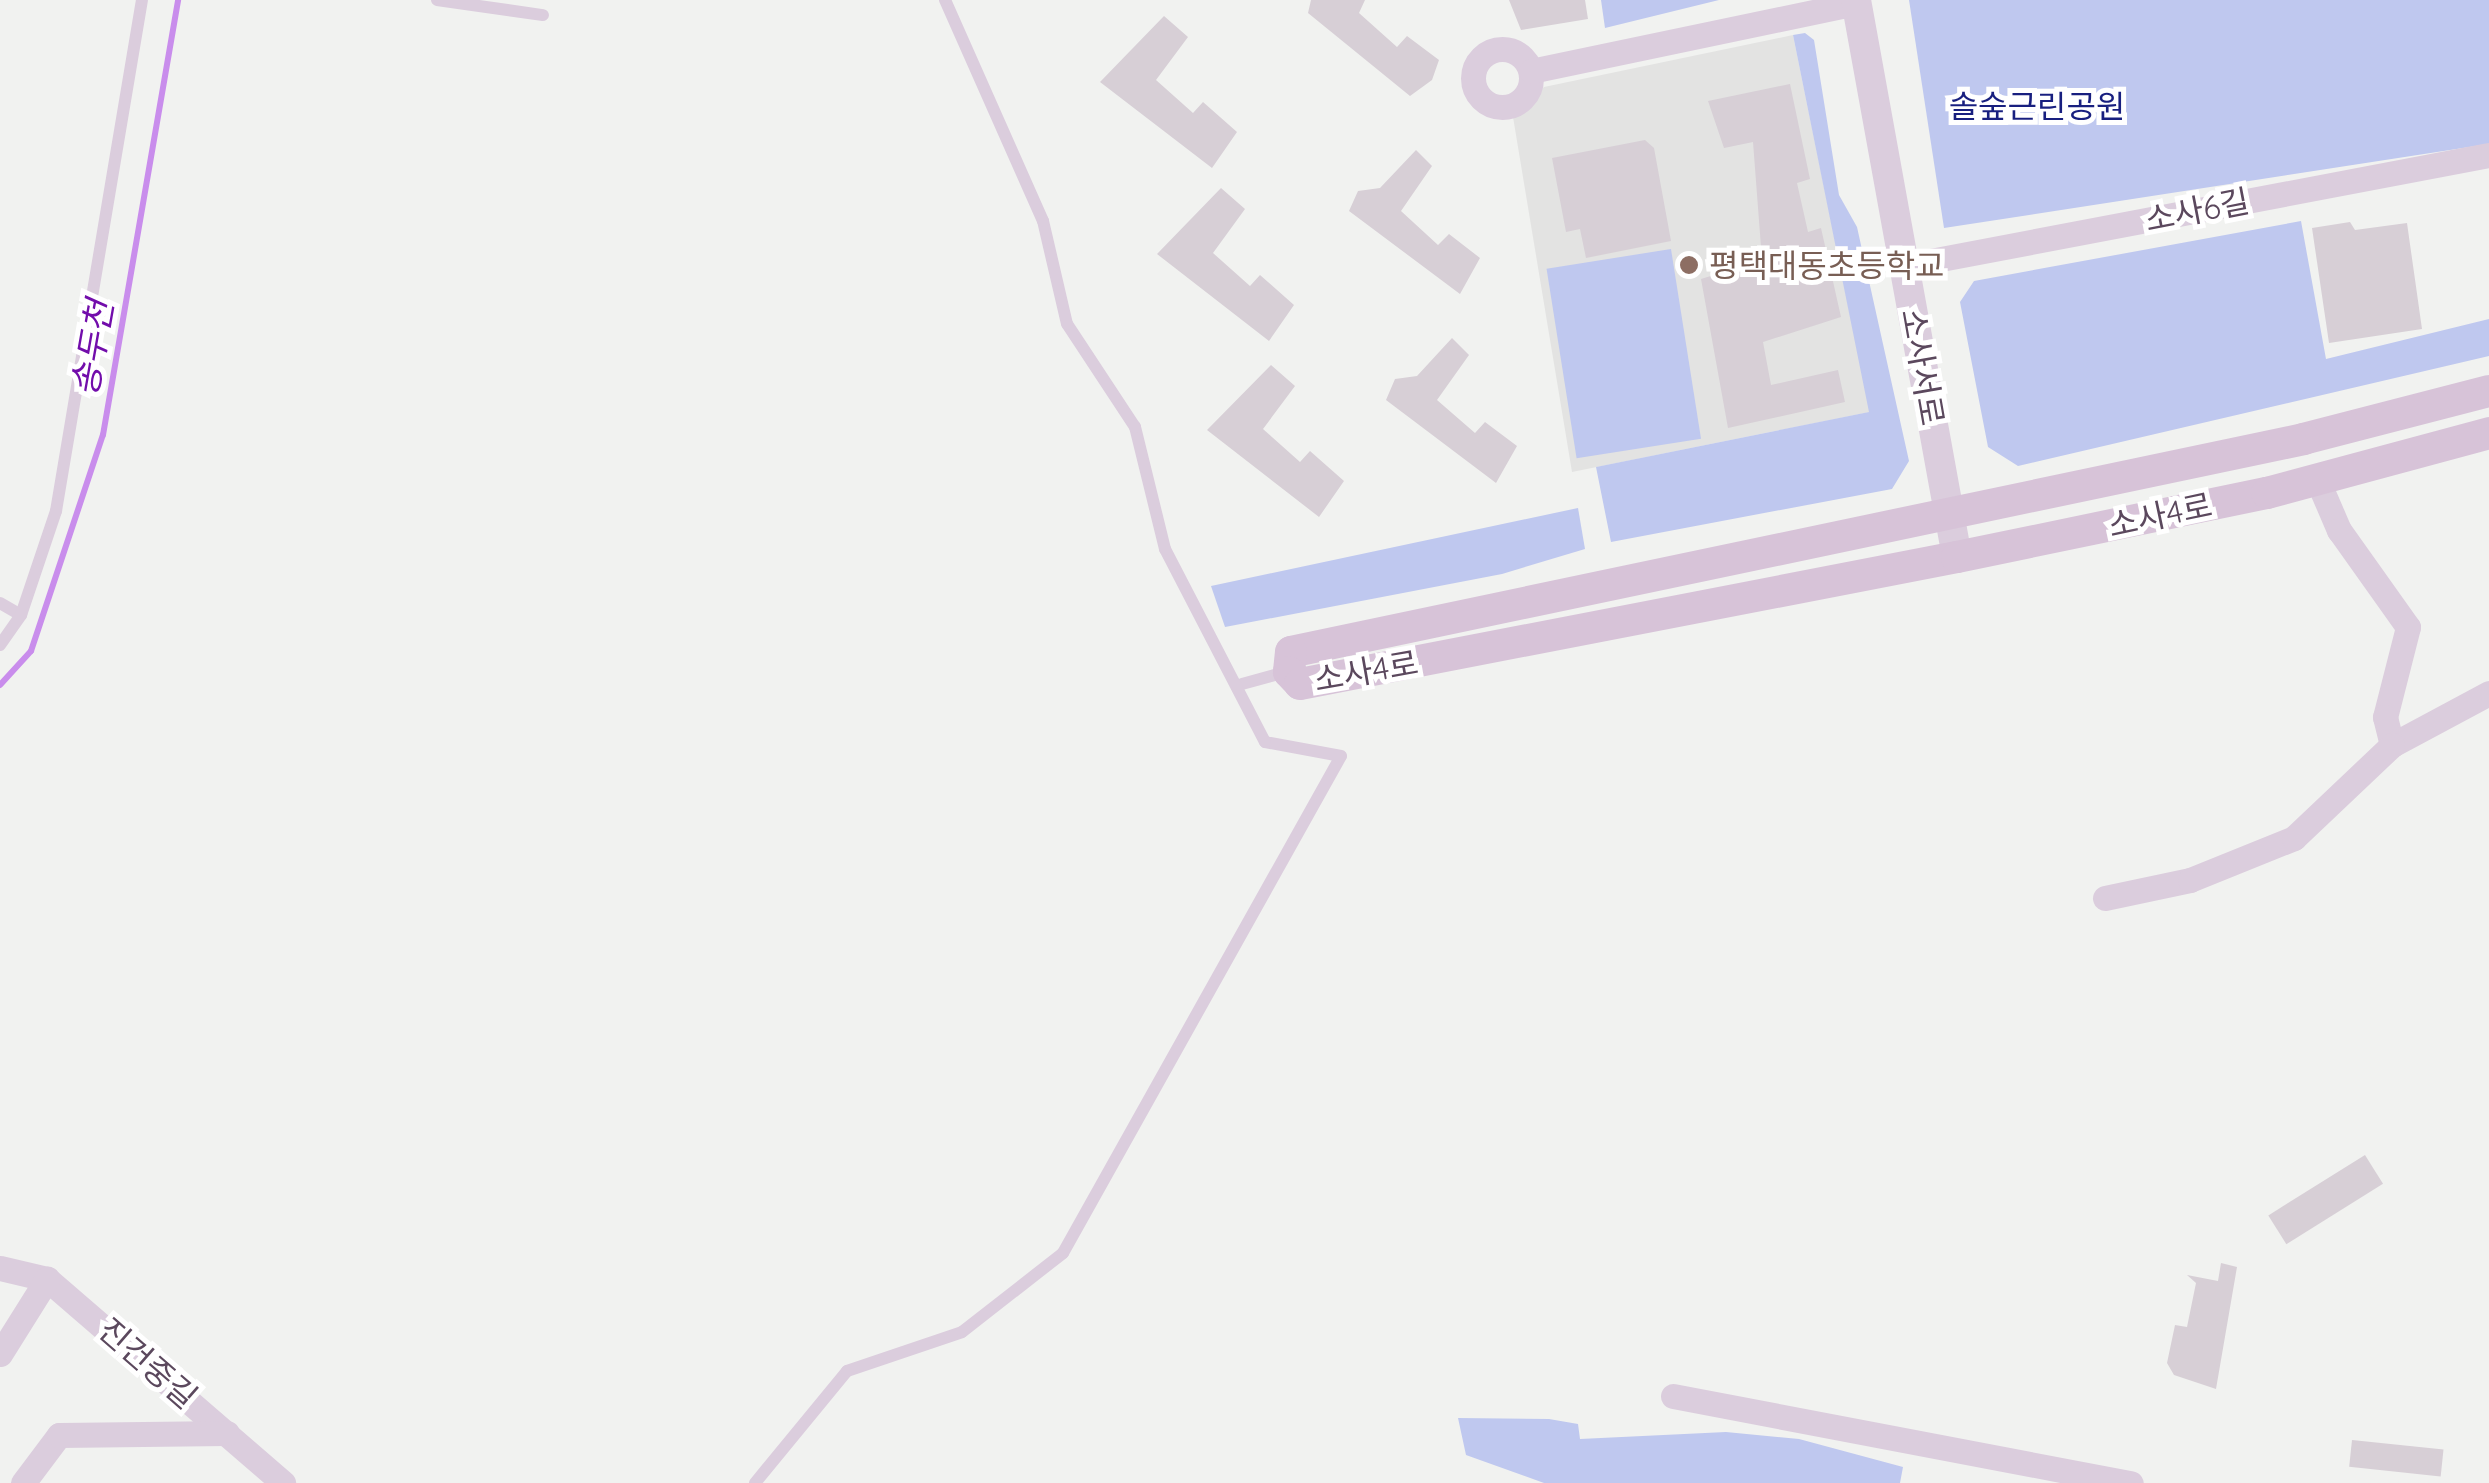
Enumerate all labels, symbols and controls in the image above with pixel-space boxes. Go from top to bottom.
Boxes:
park label: 솔숲근린공원 [1949,87,2125,125]
street label: 소사6길 [2142,181,2252,239]
place label: 평택대동초등학교 [1709,246,1945,284]
marker: 평택대동초등학교 [1678,254,1700,276]
water label: 송두천 [63,297,121,399]
street label: 소사서로 [1894,306,1952,428]
street label: 소사4로 [2105,485,2215,545]
street label: 소사4로 [1311,643,1421,699]
street label: 진건중길 [91,1310,205,1416]

